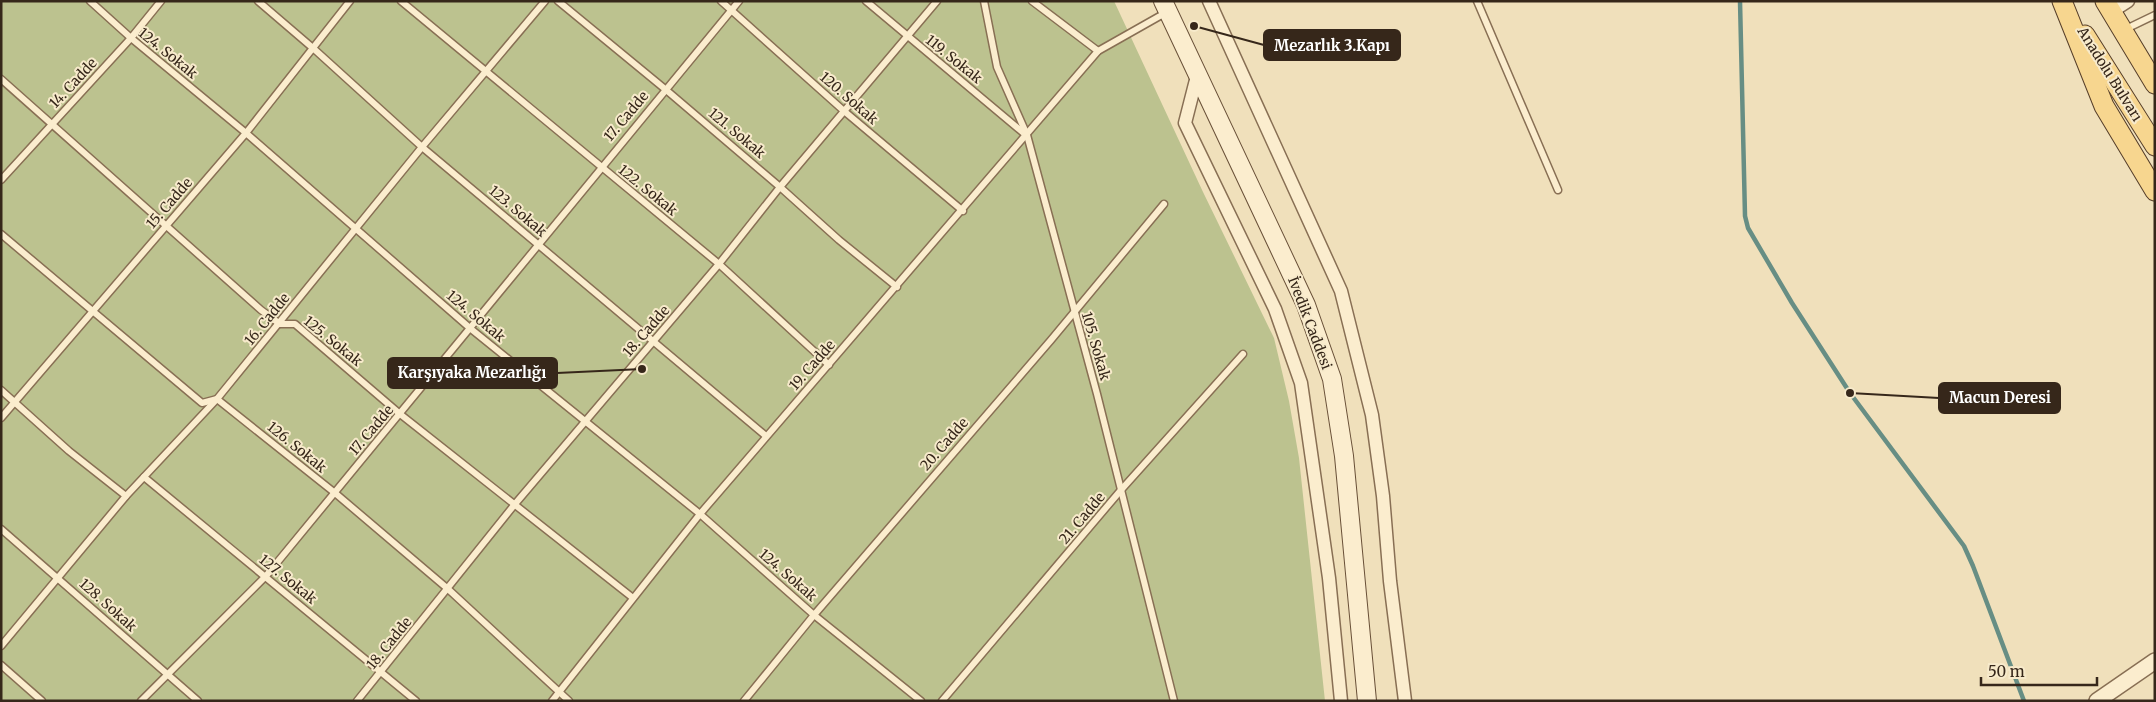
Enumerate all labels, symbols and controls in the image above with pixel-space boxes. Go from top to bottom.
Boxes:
street label: Anadolu Bulvarı [2073,23,2147,125]
street label: 124. Sokak [135,24,201,82]
callout: Mezarlık 3.Kapı [1264,30,1400,60]
street label: 119. Sokak [922,31,986,87]
text: Mezarlık 3.Kapı [1274,36,1390,55]
street label: 14. Cadde [45,54,101,112]
street label: 120. Sokak [816,68,882,128]
street label: 17. Cadde [600,87,652,145]
street label: 121. Sokak [705,104,769,162]
street label: 122. Sokak [615,161,681,219]
street label: 15. Cadde [142,174,196,232]
street label: 123. Sokak [485,182,551,240]
street label: İvedik Caddesi [1284,274,1336,372]
street label: 124. Sokak [443,286,509,346]
street label: 16. Cadde [240,289,294,349]
street label: 18. Cadde [619,302,673,360]
street label: 105. Sokak [1078,310,1114,382]
street label: 125. Sokak [300,312,366,370]
street label: 19. Cadde [785,336,839,394]
callout: Karşıyaka Mezarlığı [388,358,557,388]
text: Karşıyaka Mezarlığı [398,363,546,382]
callout: Macun Deresi [1939,383,2060,413]
text: Macun Deresi [1949,388,2051,407]
street label: 17. Cadde [345,401,397,459]
street label: 20. Cadde [916,414,972,474]
street label: 126. Sokak [264,418,330,476]
street label: 21. Cadde [1055,488,1109,548]
street label: 124. Sokak [755,545,821,605]
street label: 127. Sokak [256,550,321,608]
street label: 128. Sokak [76,575,141,636]
street label: 18. Cadde [362,613,416,673]
scale bar [1981,654,2097,686]
text: 50 m [1988,662,2025,681]

